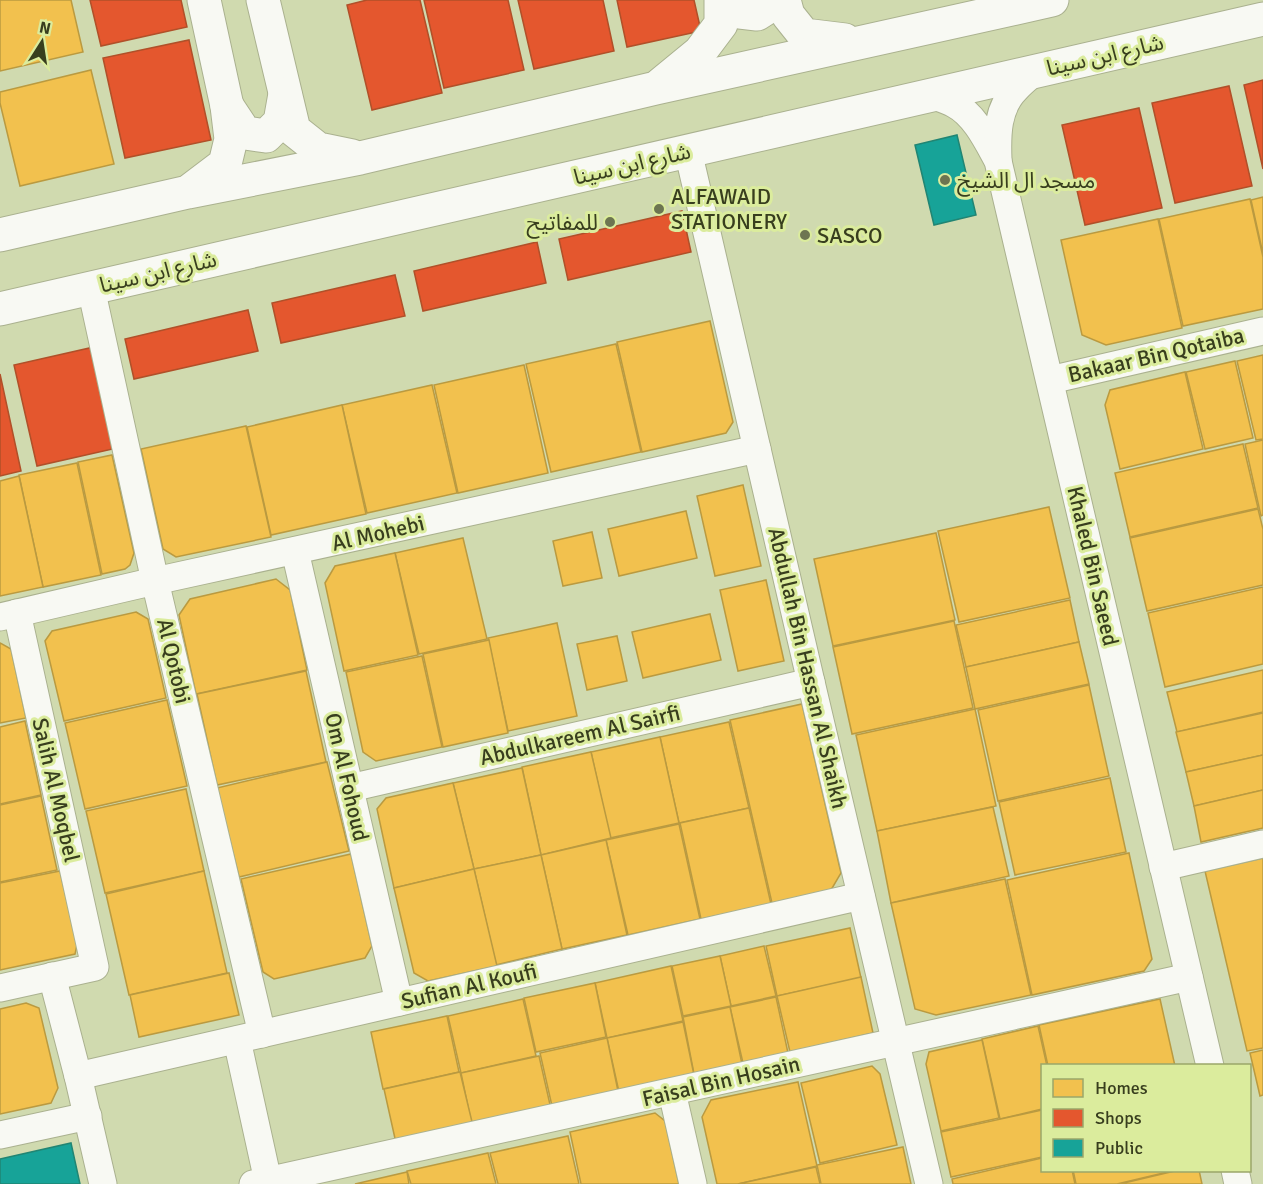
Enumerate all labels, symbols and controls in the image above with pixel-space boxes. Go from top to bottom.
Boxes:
north arrow [12,12,72,72]
text: N [37,17,52,39]
street label: شارع ابن سينا [1044,28,1167,84]
street label: شارع ابن سينا [571,137,694,193]
place label: مسجد ال الشيخ [957,167,1095,197]
marker: مسجد ال الشيخ [938,173,952,187]
place label: ALFAWAID STATIONERY [671,183,787,235]
marker: ALFAWAID STATIONERY [652,202,666,216]
place label: للمفاتيح [527,209,598,239]
marker: للمفاتيح [603,215,617,229]
place label: SASCO [817,222,882,249]
marker: SASCO [798,228,812,242]
street label: شارع ابن سينا [97,245,220,301]
street label: Bakaar Bin Qotaiba [1065,322,1247,388]
street label: Khaled Bin Saeed [1062,484,1124,648]
street label: Al Mohebi [329,509,427,557]
street label: Abdullah Bin Hassan Al Shaikh [762,525,854,811]
street label: Al Qotobi [151,616,197,706]
street label: Abdulkareem Al Sairfi [477,699,683,771]
street label: Om Al Fohoud [319,710,375,844]
street label: Salih Al Moqbel [26,715,86,865]
street label: Sufian Al Koufi [398,957,540,1015]
street label: Faisal Bin Hosain [639,1050,803,1112]
legend [1041,1064,1251,1172]
text: Homes [1095,1077,1148,1099]
text: Shops [1095,1107,1142,1129]
text: Public [1095,1137,1143,1159]

